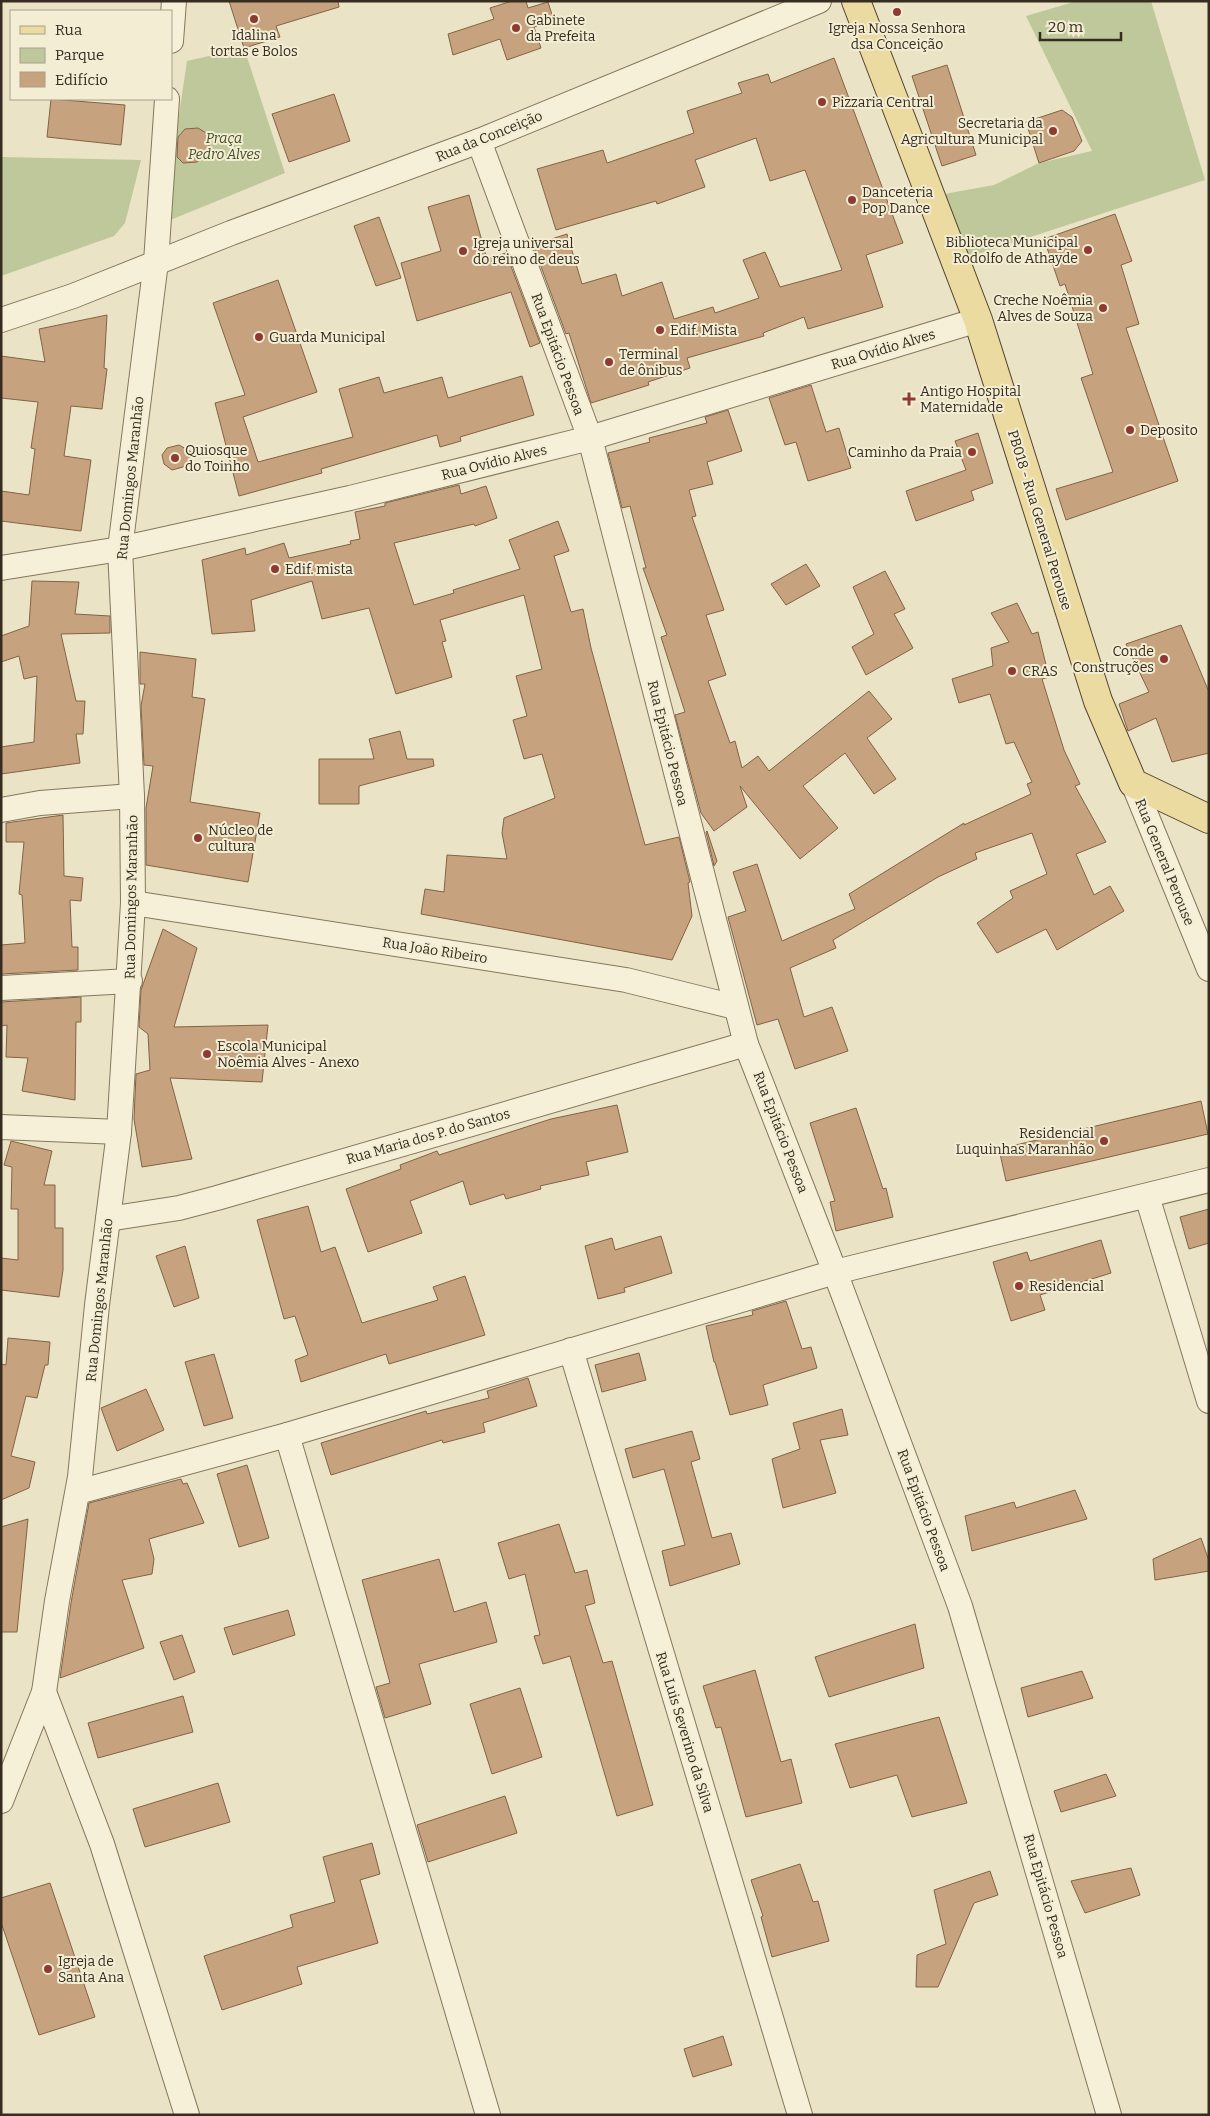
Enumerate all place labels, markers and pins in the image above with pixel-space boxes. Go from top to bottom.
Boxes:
marker: Igreja Nossa Senhora dsa Conceição [891,6,903,18]
place label: Gabinete da Prefeita [526,12,596,45]
marker: Idalina tortas e Bolos [248,13,260,25]
place label: Igreja Nossa Senhora dsa Conceição [828,20,966,53]
marker: Gabinete da Prefeita [510,22,522,34]
place label: Idalina tortas e Bolos [210,27,298,60]
place label: Pizzaria Central [832,94,934,111]
marker: Pizzaria Central [816,96,828,108]
place label: Secretaria da Agricultura Municipal [901,115,1043,148]
marker: Secretaria da Agricultura Municipal [1047,125,1059,137]
place label: Danceteria Pop Dance [862,184,933,217]
marker: Danceteria Pop Dance [846,194,858,206]
place label: Biblioteca Municipal Rodolfo de Athayde [945,234,1078,267]
place label: Igreja universal do reino de deus [473,235,580,268]
marker: Biblioteca Municipal Rodolfo de Athayde [1082,244,1094,256]
marker: Igreja universal do reino de deus [457,245,469,257]
place label: Creche Noêmia Alves de Souza [993,292,1093,325]
marker: Creche Noêmia Alves de Souza [1097,302,1109,314]
place label: Edif. Mista [670,322,737,339]
marker: Edif. Mista [654,324,666,336]
place label: Guarda Municipal [269,329,385,346]
marker: Guarda Municipal [253,331,265,343]
place label: Terminal de ônibus [619,346,682,379]
marker: Terminal de ônibus [603,356,615,368]
place label: Antigo Hospital Maternidade [920,383,1021,416]
marker: Antigo Hospital Maternidade [902,392,916,406]
place label: Deposito [1140,422,1198,439]
marker: Deposito [1124,424,1136,436]
place label: Quiosque do Toinho [185,442,249,475]
place label: Caminho da Praia [848,444,962,461]
marker: Caminho da Praia [966,446,978,458]
marker: Quiosque do Toinho [169,452,181,464]
place label: Edif. mista [285,561,353,578]
marker: Edif. mista [269,563,281,575]
place label: Conde Construções [1073,643,1154,676]
marker: Conde Construções [1158,653,1170,665]
place label: CRAS [1022,663,1058,680]
marker: CRAS [1006,665,1018,677]
place label: Núcleo de cultura [208,822,273,855]
marker: Núcleo de cultura [192,832,204,844]
place label: Escola Municipal Noêmia Alves - Anexo [217,1038,359,1071]
marker: Escola Municipal Noêmia Alves - Anexo [201,1048,213,1060]
place label: Residencial Luquinhas Maranhão [956,1125,1094,1158]
marker: Residencial Luquinhas Maranhão [1098,1135,1110,1147]
place label: Residencial [1029,1278,1104,1295]
marker: Residencial [1013,1280,1025,1292]
place label: Igreja de Santa Ana [58,1953,124,1986]
marker: Igreja de Santa Ana [42,1963,54,1975]

